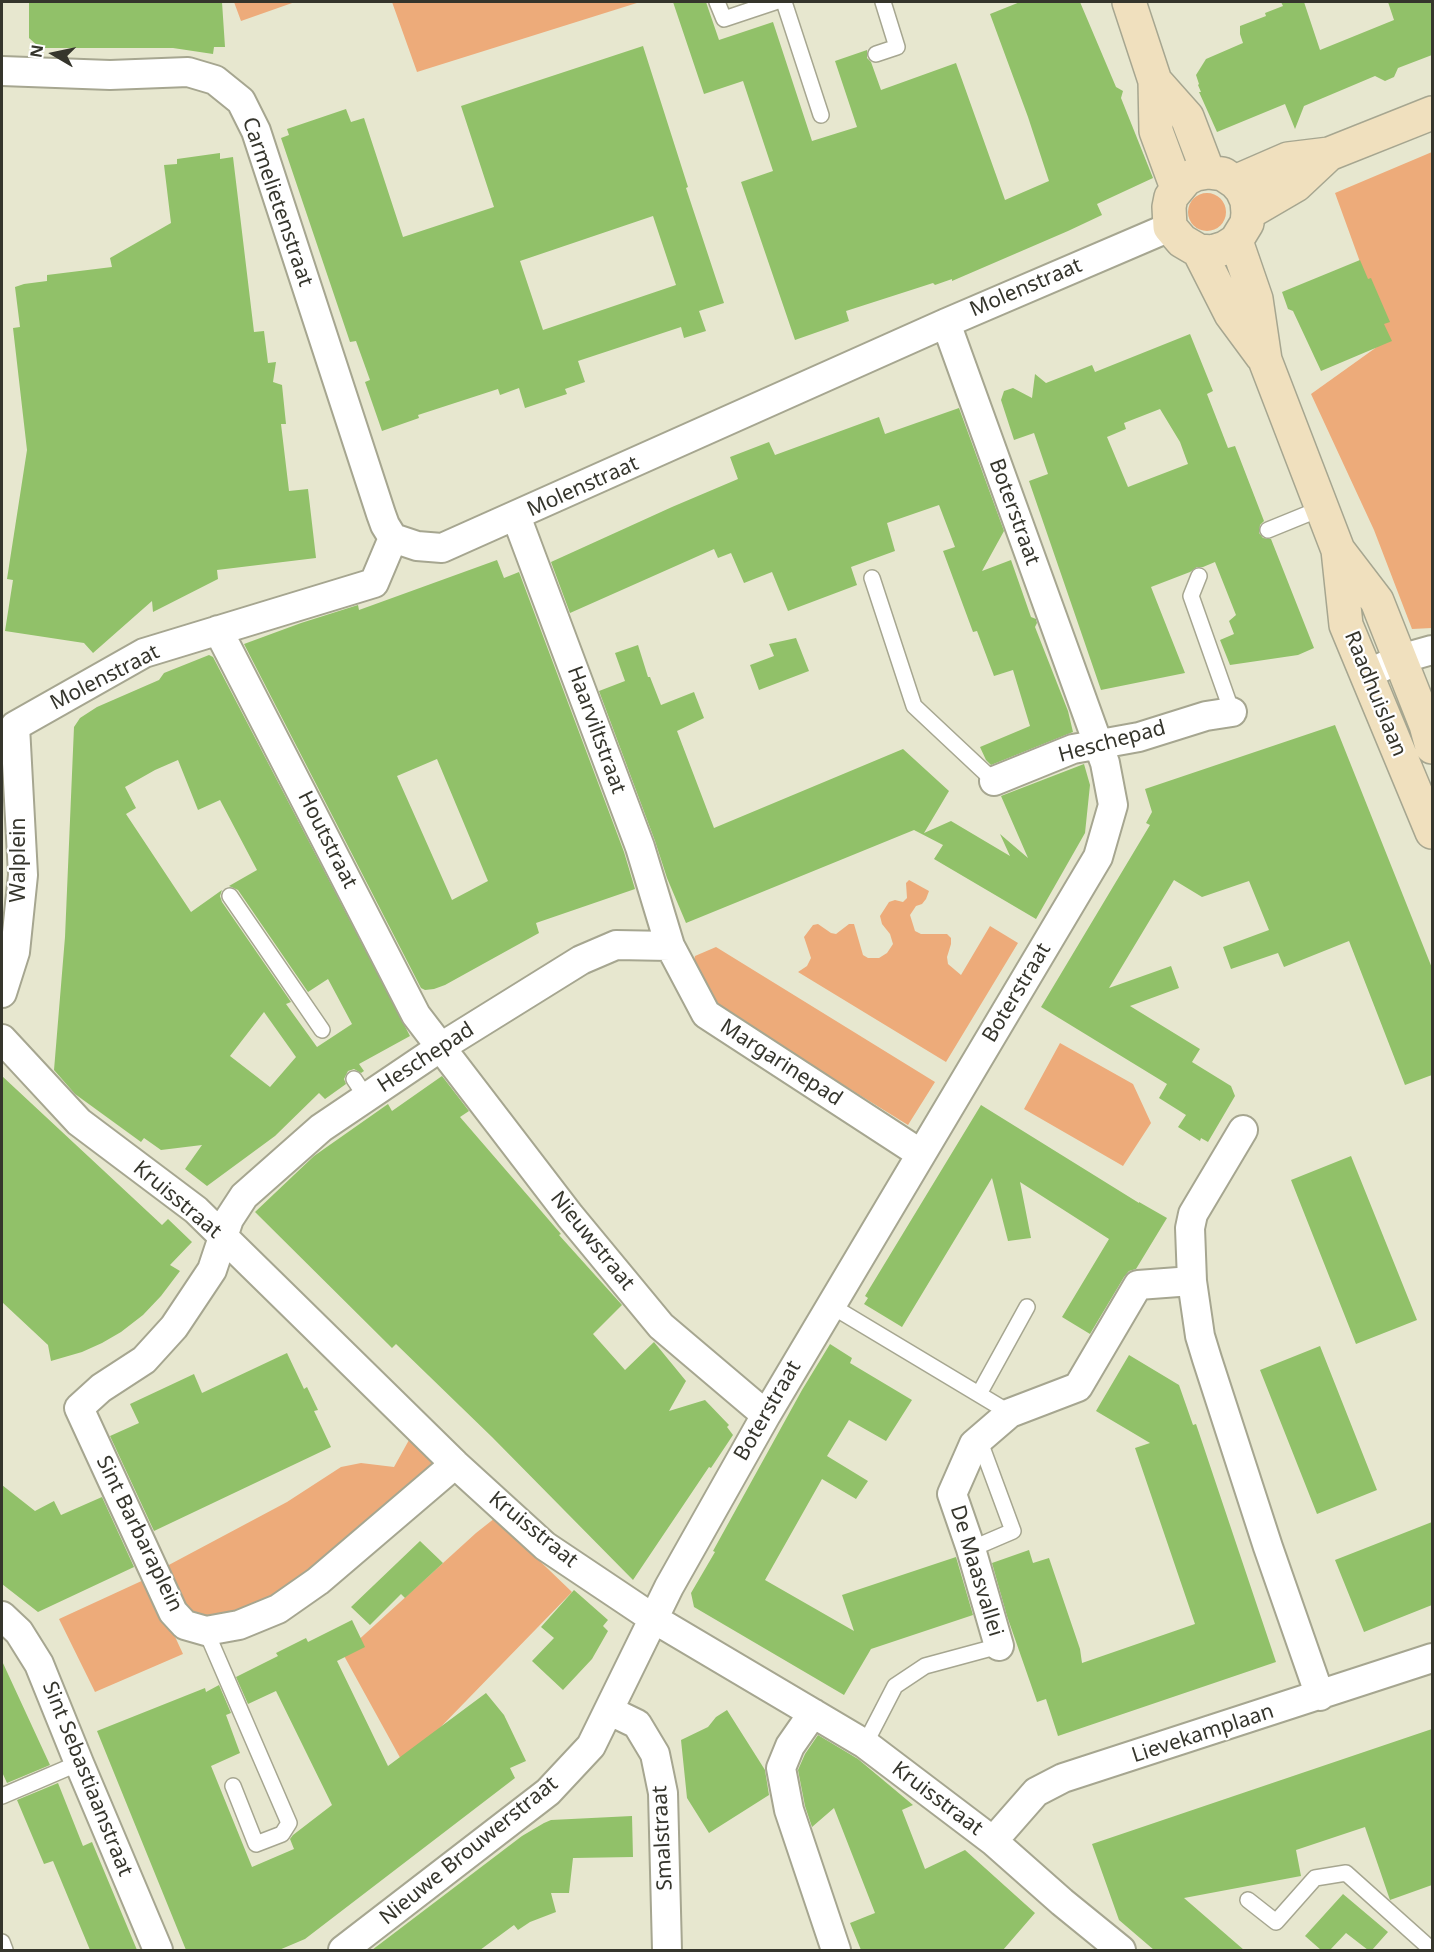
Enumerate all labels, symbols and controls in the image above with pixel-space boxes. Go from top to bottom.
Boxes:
north arrow [24,24,84,84]
text: N [24,43,48,59]
street label: Carmelietenstraat [236,114,318,290]
street label: Molenstraat [966,253,1086,323]
street label: Molenstraat [524,451,642,523]
street label: Boterstraat [983,455,1045,569]
street label: Raadhuislaan [1338,628,1412,760]
street label: Molenstraat [46,640,164,716]
street label: Haarviltstraat [561,663,631,797]
street label: Heschepad [1056,716,1168,768]
street label: Houtstraat [292,787,362,893]
street label: Walplein [6,818,32,902]
street label: Boterstraat [977,939,1057,1047]
street label: Margarinepad [715,1014,847,1112]
street label: Heschepad [373,1017,479,1099]
street label: Kruisstraat [128,1156,226,1244]
street label: Nieuwstraat [545,1187,639,1295]
street label: Boterstraat [729,1356,807,1466]
street label: Sint Barbaraplein [90,1452,188,1616]
street label: Kruisstraat [483,1486,583,1574]
street label: De Maasvallei [944,1502,1008,1640]
street label: Sint Sebastiaanstraat [36,1678,138,1880]
street label: Lievekamplaan [1129,1699,1277,1769]
street label: Kruisstraat [887,1757,987,1841]
street label: Nieuwe Brouwerstraat [375,1771,563,1931]
street label: Smalstraat [648,1785,678,1891]

